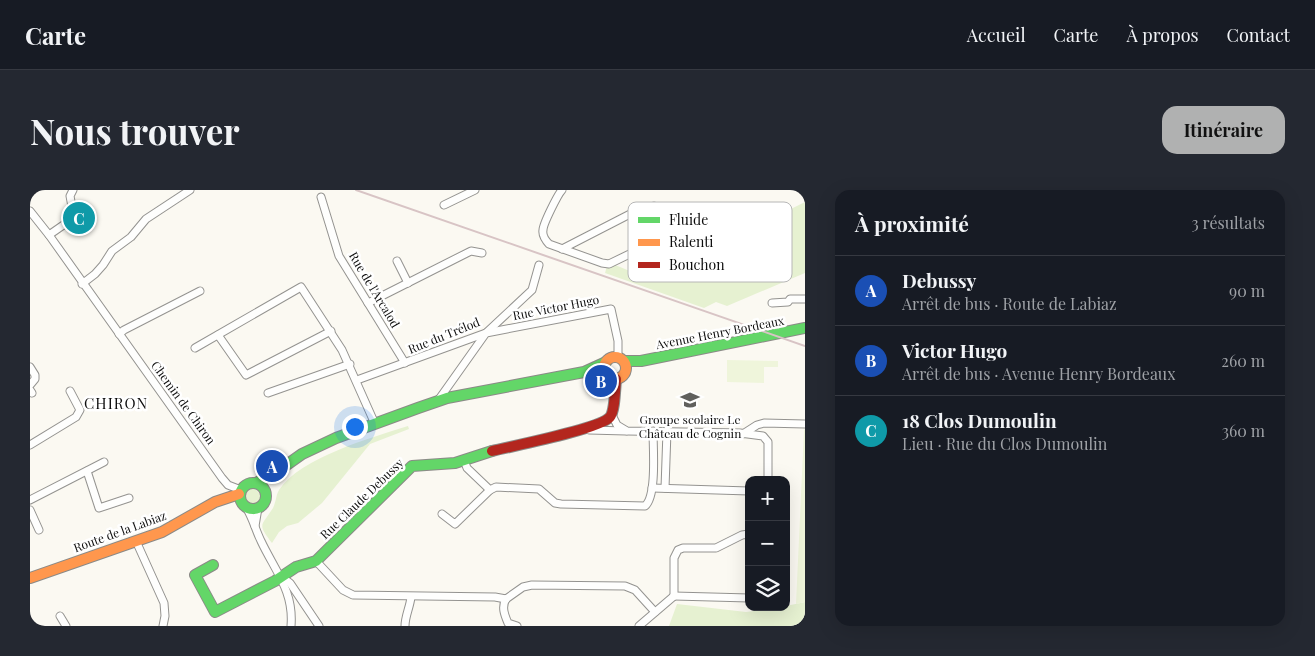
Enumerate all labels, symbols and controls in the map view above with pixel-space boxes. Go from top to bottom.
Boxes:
text: Carte [25,19,86,51]
text: Accueil [967,23,1026,47]
text: Carte [1054,23,1098,47]
text: À propos [1126,23,1199,47]
text: Contact [1227,23,1290,47]
button: Itinéraire [1162,106,1285,154]
text: Nous trouver [30,107,240,154]
pin: C [63,199,95,237]
legend [628,202,792,282]
text: À proximité [855,209,969,237]
text: Fluide [669,210,708,229]
text: 3 résultats [1191,212,1265,233]
text: Ralenti [669,232,713,251]
street label: Rue de l'Arcalod [346,249,404,330]
text: Bouchon [669,255,725,274]
text: Debussy [902,267,976,293]
text: A [866,280,876,301]
text: 90 m [1229,280,1265,301]
street label: Rue Victor Hugo [511,291,601,323]
text: Arrêt de bus · Route de Labiaz [902,293,1117,314]
street label: Avenue Henry Bordeaux [653,312,786,352]
street label: Rue du Trélod [405,313,482,357]
text: Victor Hugo [902,337,1007,363]
text: B [866,350,876,371]
text: 260 m [1221,350,1265,371]
street label: Chemin de Chiron [148,357,220,447]
pin: B [585,362,617,400]
text: Arrêt de bus · Avenue Henry Bordeaux [902,363,1175,384]
school or university icon: Groupe scolaire Le Château de Cognin [679,389,701,411]
district label: CHIRON [84,393,148,413]
text: 18 Clos Dumoulin [902,407,1057,433]
place label: Groupe scolaire Le Château de Cognin [639,411,741,441]
your location [342,414,368,440]
text: C [865,420,877,441]
text: 360 m [1222,420,1265,441]
text: Lieu · Rue du Clos Dumoulin [902,433,1107,454]
pin: A [256,447,288,485]
street label: Rue Claude Debussy [316,454,406,542]
map controls [745,476,790,611]
button: + [745,476,790,521]
street label: Route de la Labiaz [71,507,168,555]
button: − [745,521,790,566]
button: layers [745,566,790,611]

